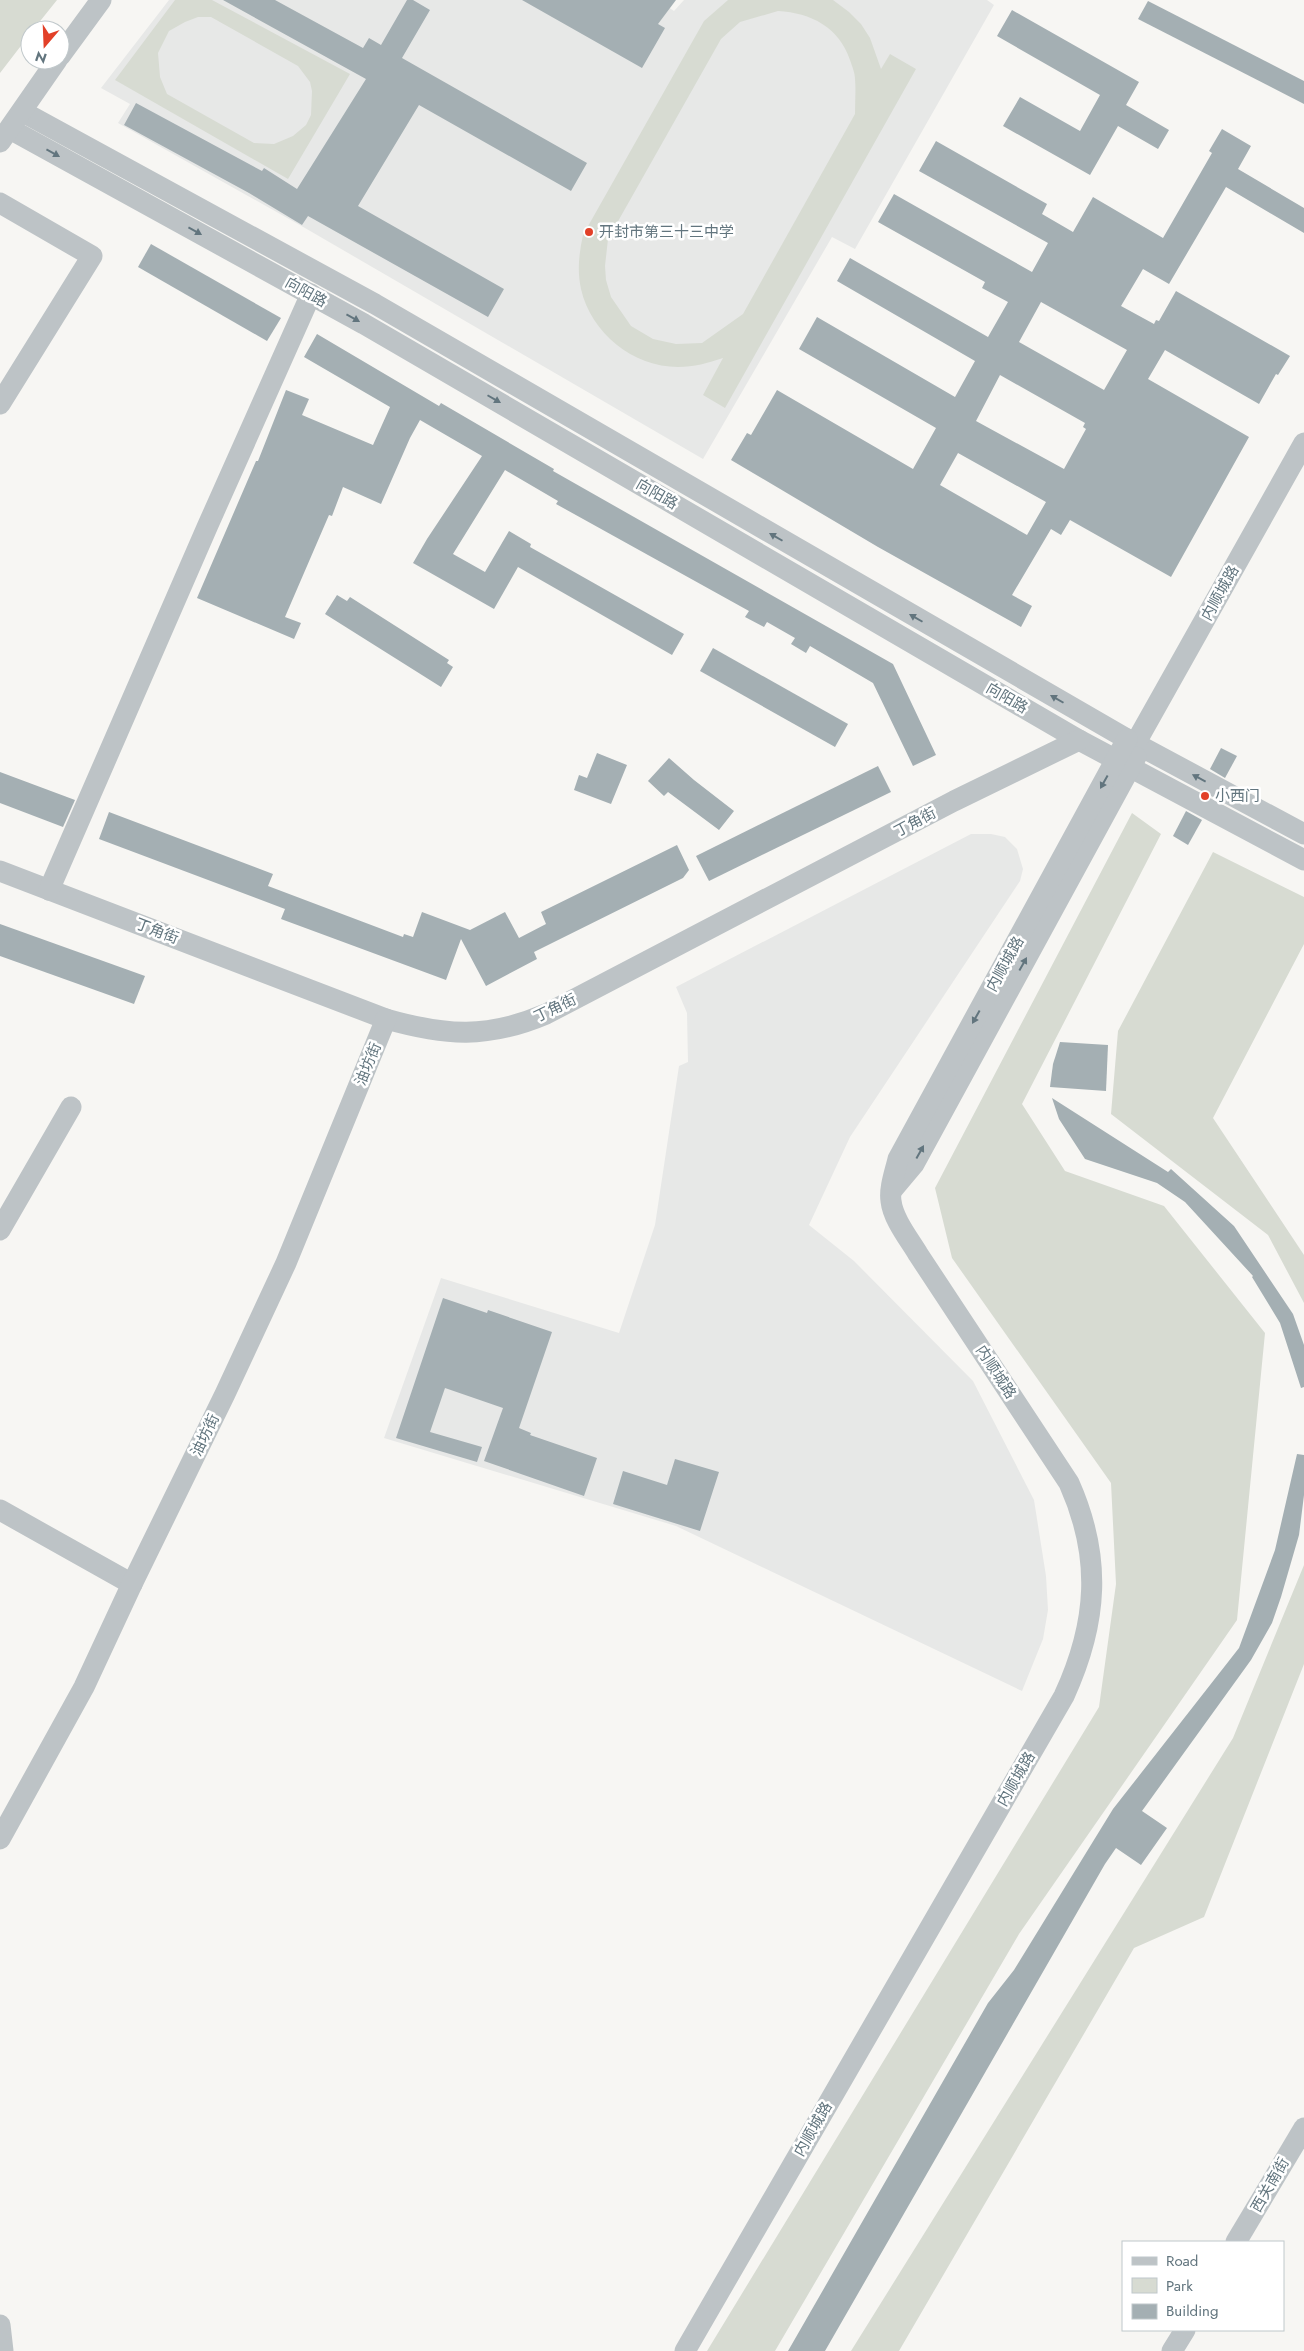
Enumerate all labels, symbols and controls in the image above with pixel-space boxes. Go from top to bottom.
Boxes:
north arrow [20,20,70,70]
text: N [32,46,49,69]
one-way arrow [45,149,60,157]
place label: 开封市第三十三中学 [599,221,734,243]
marker: 开封市第三十三中学 [583,226,595,238]
one-way arrow [188,227,203,235]
street label: 向阳路 [281,271,331,313]
one-way arrow [346,313,360,322]
one-way arrow [486,395,501,403]
street label: 向阳路 [632,473,682,515]
one-way arrow [769,532,782,541]
street label: 内顺城路 [1196,561,1244,625]
one-way arrow [909,614,924,622]
street label: 向阳路 [982,677,1032,719]
one-way arrow [1050,695,1065,703]
one-way arrow [1192,774,1207,782]
one-way arrow [1100,775,1108,789]
place label: 小西门 [1215,785,1260,807]
marker: 小西门 [1199,790,1211,802]
street label: 丁角街 [890,802,940,842]
street label: 丁角街 [132,913,182,949]
street label: 内顺城路 [981,932,1029,996]
one-way arrow [1019,956,1027,971]
street label: 丁角街 [530,988,580,1028]
one-way arrow [971,1010,980,1023]
street label: 油坊街 [349,1039,387,1089]
one-way arrow [916,1145,924,1160]
street label: 内顺城路 [970,1341,1022,1403]
street label: 油坊街 [185,1410,225,1460]
street label: 内顺城路 [991,1748,1041,1810]
street label: 内顺城路 [788,2098,838,2160]
street label: 西关南街 [1245,2154,1295,2216]
legend [1122,2241,1284,2331]
text: Road [1166,2250,1198,2272]
text: Park [1166,2275,1193,2297]
text: Building [1166,2300,1218,2322]

